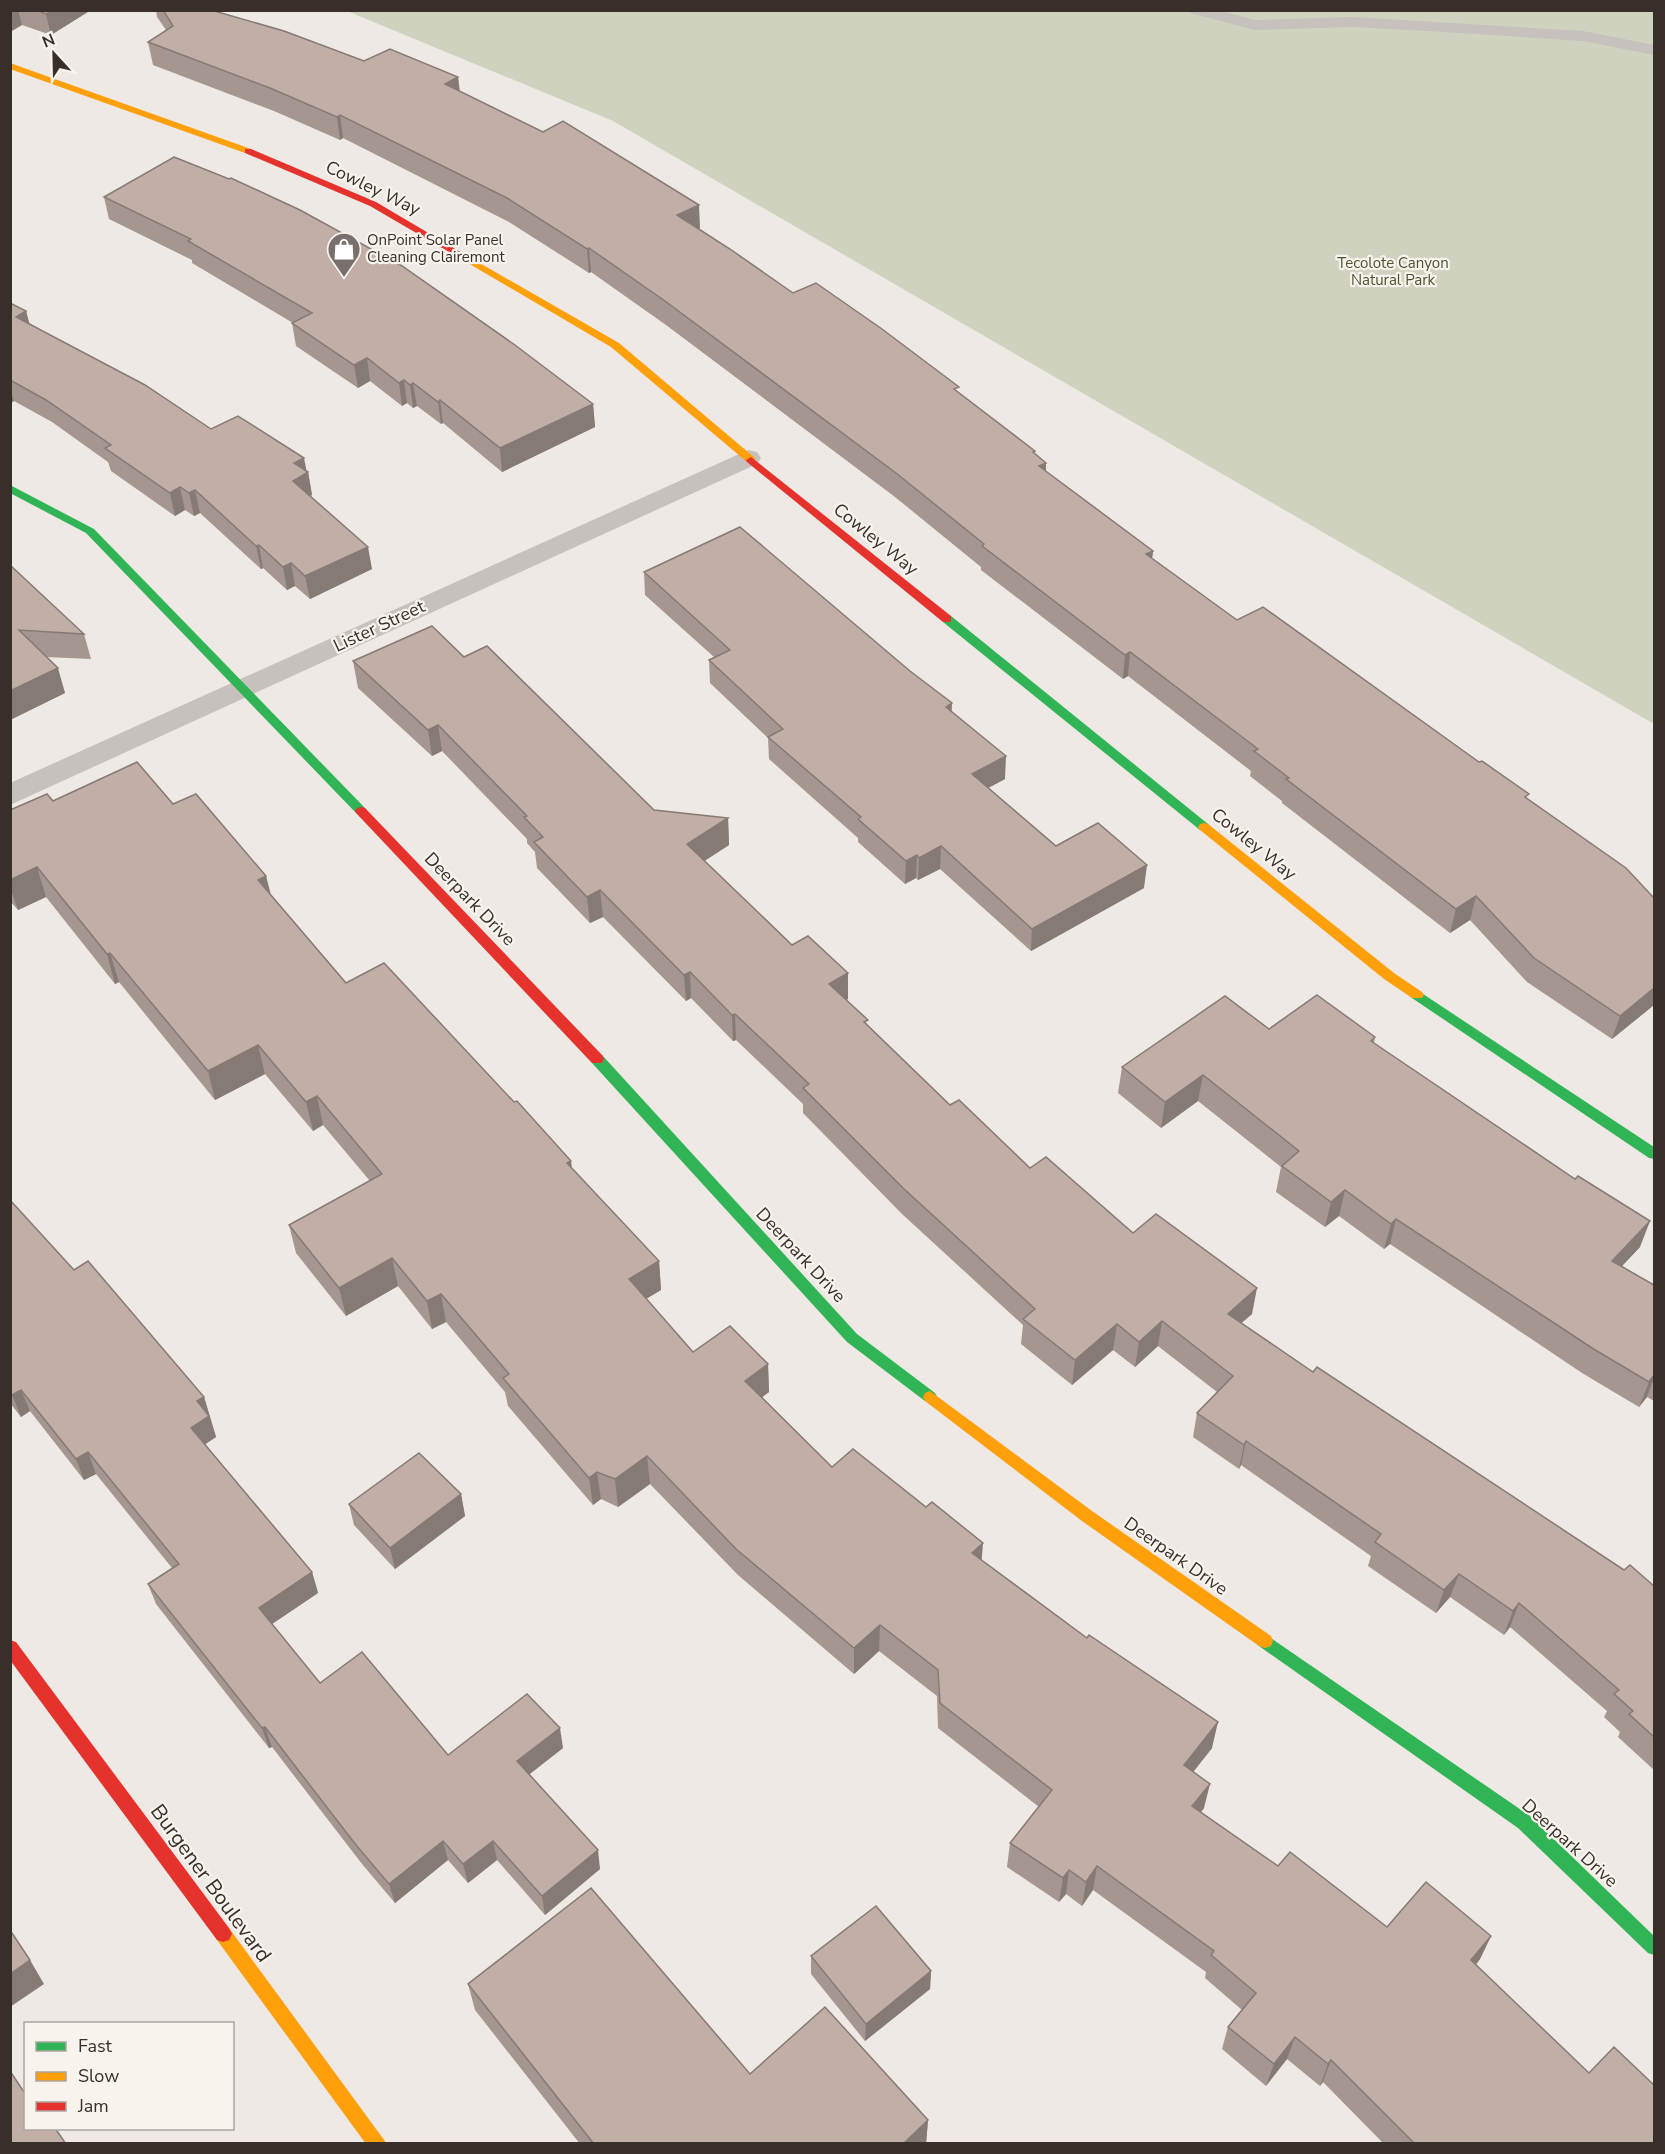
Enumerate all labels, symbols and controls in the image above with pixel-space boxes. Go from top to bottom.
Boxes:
north arrow [24,24,84,84]
text: N [39,29,58,53]
street label: Cowley Way [322,155,425,222]
place label: OnPoint Solar Panel Cleaning Clairemont [367,230,505,267]
shop icon: OnPoint Solar Panel Cleaning Clairemont [326,231,362,278]
park label: Tecolote Canyon Natural Park [1337,253,1449,290]
street label: Cowley Way [829,497,924,581]
street label: Lister Street [329,594,429,658]
street label: Cowley Way [1207,802,1302,886]
street label: Deerpark Drive [419,847,521,951]
street label: Deerpark Drive [751,1202,851,1308]
street label: Deerpark Drive [1119,1511,1233,1601]
street label: Deerpark Drive [1517,1793,1623,1893]
street label: Burgener Boulevard [144,1798,278,1968]
legend [24,2022,234,2130]
text: Fast [78,2034,113,2058]
text: Slow [78,2064,119,2088]
text: Jam [77,2094,109,2118]

